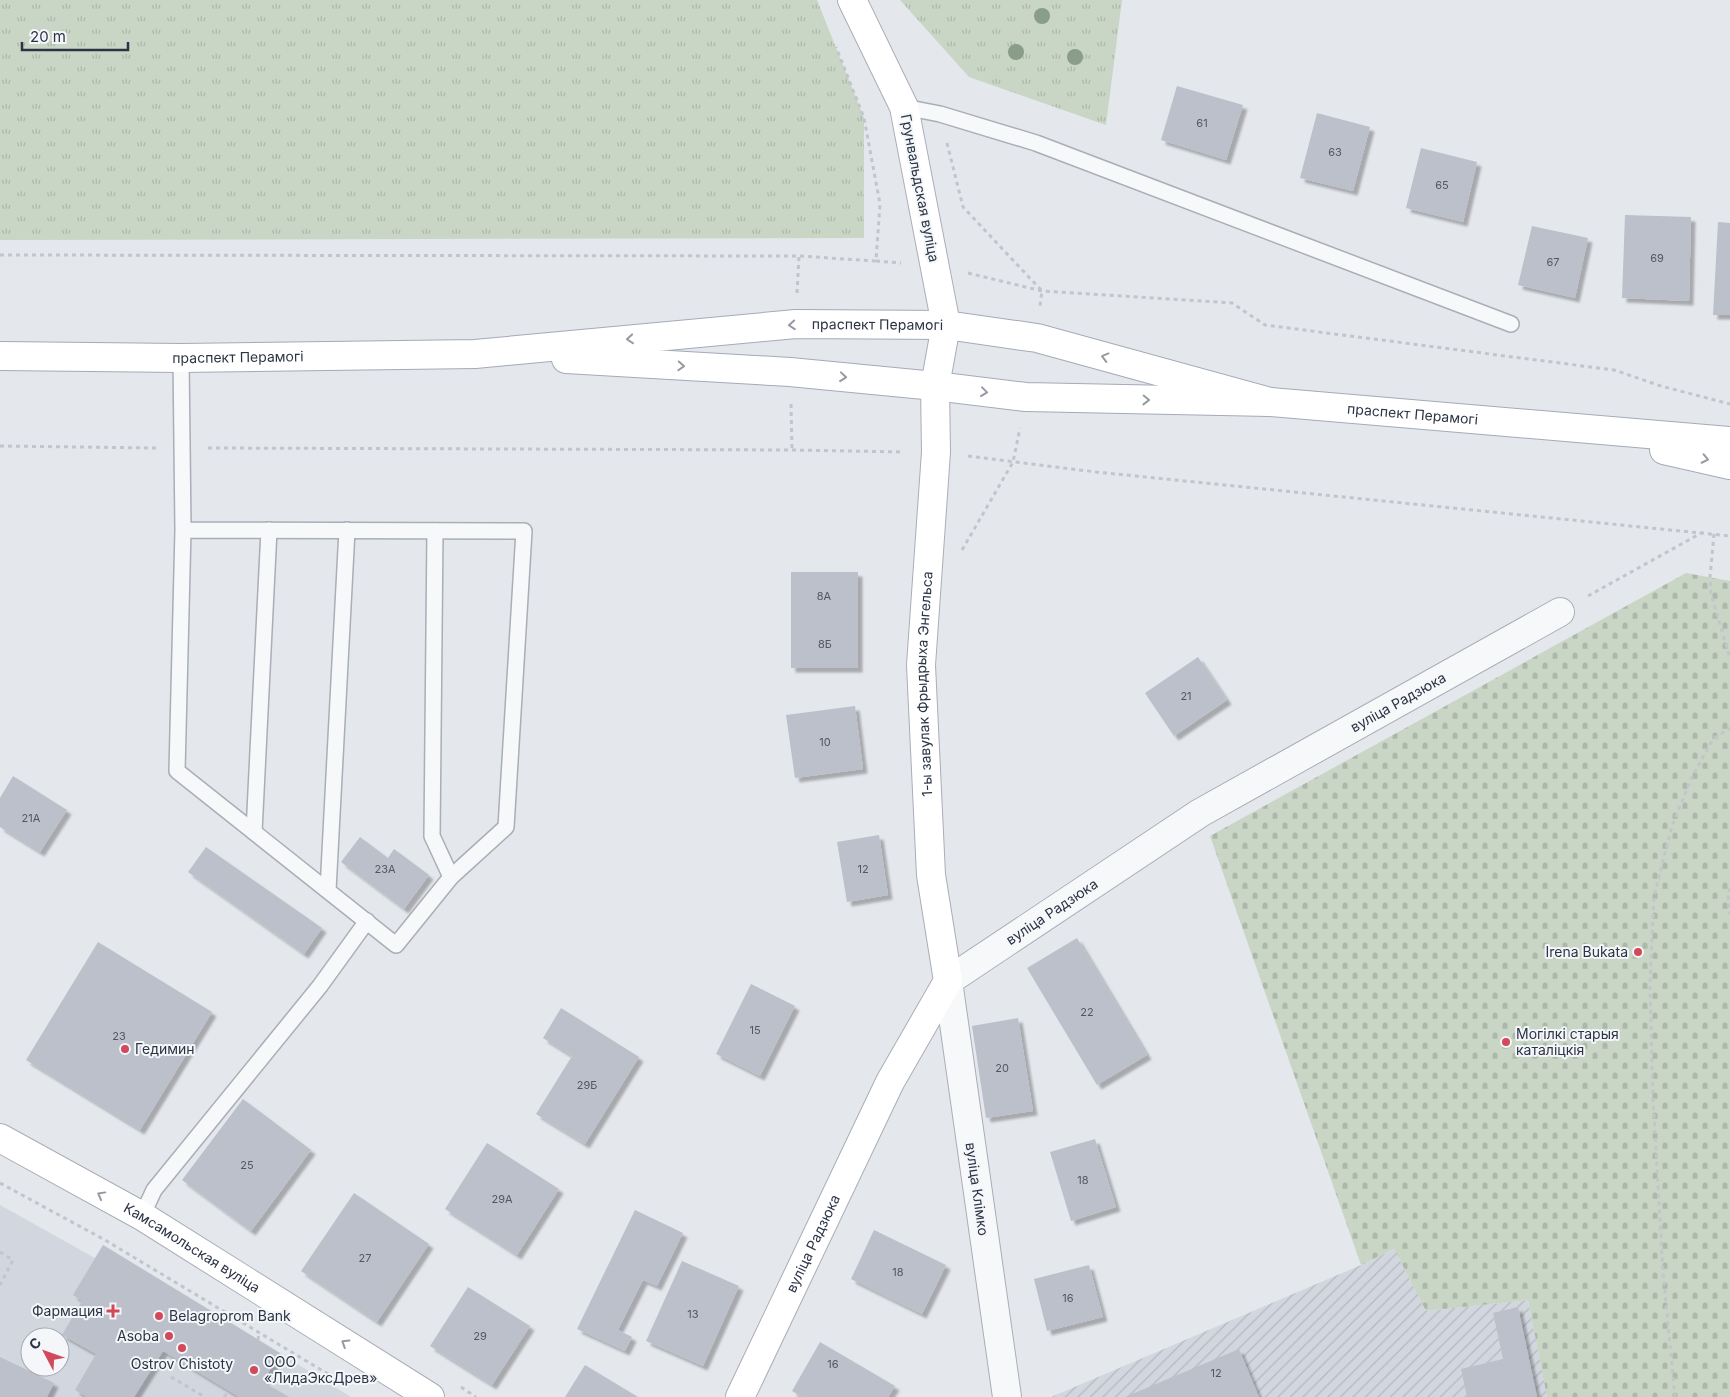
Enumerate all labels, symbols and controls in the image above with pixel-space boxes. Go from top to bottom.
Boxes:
scale bar [22,20,129,52]
text: 20 m [30,27,66,46]
street label: Грунвальдская вуліца [898,113,943,263]
house number: 61 [1196,116,1208,130]
house number: 63 [1328,145,1342,159]
house number: 65 [1435,178,1449,192]
house number: 69 [1650,251,1664,265]
house number: 67 [1546,255,1560,269]
street label: праспект Перамогі [812,315,943,333]
one-way arrow [788,319,796,330]
one-way arrow [626,334,634,345]
street label: праспект Перамогі [172,347,304,366]
one-way arrow [1101,352,1109,362]
one-way arrow [677,360,685,371]
one-way arrow [839,371,847,382]
one-way arrow [980,386,988,397]
one-way arrow [1142,394,1150,405]
street label: праспект Перамогі [1347,400,1479,428]
one-way arrow [1701,453,1710,464]
street label: 1-ы завулак Фрыдрыха Энгельса [912,571,936,797]
house number: 8А [817,589,832,603]
house number: 8Б [818,637,832,651]
street label: вуліца Радзюка [1347,669,1449,735]
house number: 21 [1180,689,1192,703]
house number: 10 [819,735,831,749]
house number: 21А [22,811,41,825]
house number: 23А [374,862,396,876]
house number: 12 [857,862,869,876]
street label: вуліца Радзюка [1003,875,1101,948]
place label: Irena Bukata [1545,943,1628,960]
marker: Irena Bukata [1632,946,1644,958]
house number: 22 [1080,1005,1094,1019]
house number: 15 [749,1023,761,1037]
place label: Могілкі старыя каталіцкія [1516,1025,1619,1058]
house number: 23 [112,1029,126,1043]
marker: Могілкі старыя каталіцкія [1500,1036,1512,1048]
place label: Гедимин [135,1040,195,1057]
marker: Гедимин [119,1043,131,1055]
house number: 20 [995,1061,1009,1075]
house number: 29Б [577,1078,597,1092]
street label: вуліца Клімко [963,1141,992,1237]
house number: 25 [240,1158,254,1172]
house number: 18 [1077,1173,1089,1187]
one-way arrow [98,1191,107,1201]
house number: 29А [491,1192,513,1206]
street label: вуліца Радзюка [782,1192,843,1295]
street label: Камсамольская вуліца [121,1199,263,1296]
house number: 27 [359,1251,371,1265]
house number: 18 [892,1265,904,1279]
house number: 16 [1062,1291,1074,1305]
place label: Фармация [32,1302,103,1319]
marker: Фармация [107,1305,119,1317]
place label: Belagroprom Bank [169,1307,291,1324]
house number: 13 [687,1307,699,1321]
marker: Belagroprom Bank [153,1310,165,1322]
north arrow [20,1327,70,1377]
place label: Asoba [117,1327,159,1344]
house number: 29 [473,1329,487,1343]
marker: Asoba [163,1330,175,1342]
text: С [25,1334,45,1353]
one-way arrow [341,1340,350,1349]
marker: Ostrov Chistoty [176,1342,188,1354]
place label: ООО «ЛидаЭксДрев» [264,1353,377,1386]
place label: Ostrov Chistoty [131,1355,233,1372]
house number: 16 [827,1357,839,1371]
marker: ООО «ЛидаЭксДрев» [248,1364,260,1376]
house number: 12 [1210,1366,1222,1380]

